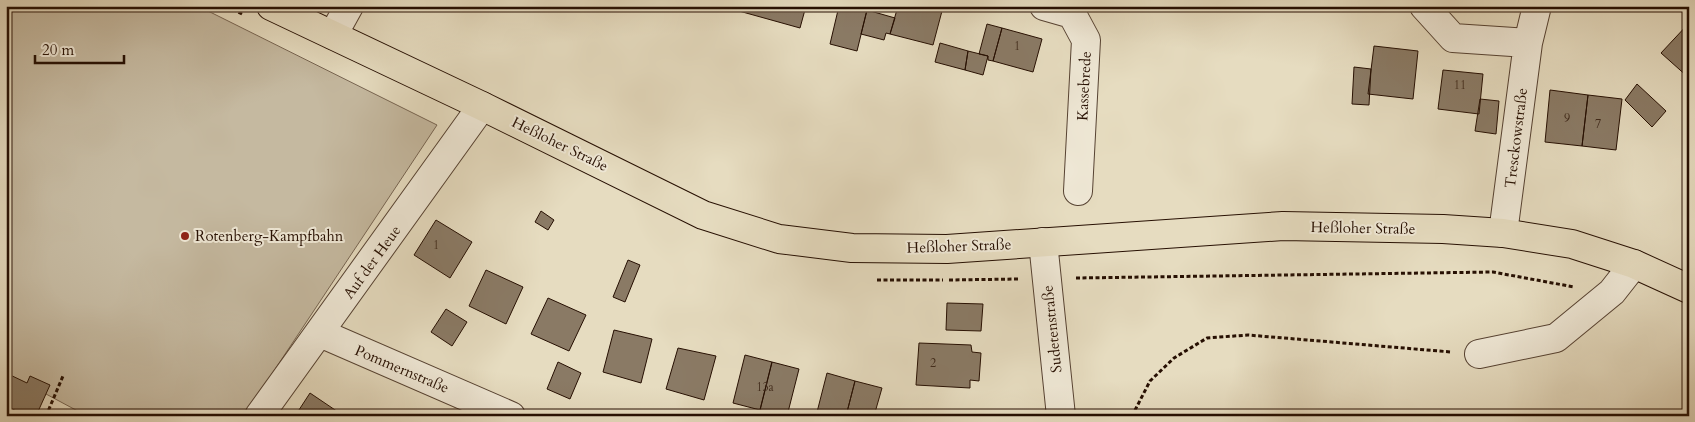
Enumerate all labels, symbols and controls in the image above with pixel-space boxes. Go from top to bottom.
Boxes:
scale bar [35,32,124,64]
house number: 1 [1014,38,1020,54]
text: 20 m [42,40,74,60]
street label: Kassebrede [1072,51,1096,121]
house number: 11 [1454,77,1466,93]
street label: Tresckowstraße [1500,87,1532,189]
house number: 9 [1564,110,1570,126]
street label: Heßloher Straße [509,112,612,176]
house number: 7 [1595,116,1601,132]
street label: Heßloher Straße [1310,217,1416,239]
street label: Auf der Heue [339,221,406,303]
place label: Rotenberg-Kampfbahn [195,226,344,246]
marker: Rotenberg-Kampfbahn [179,230,191,242]
street label: Heßloher Straße [906,234,1012,258]
house number: 1 [433,237,439,253]
street label: Sudetenstraße [1037,284,1067,374]
street label: Pommernstraße [352,340,452,398]
house number: 2 [930,355,936,371]
house number: 13a [756,379,775,395]

